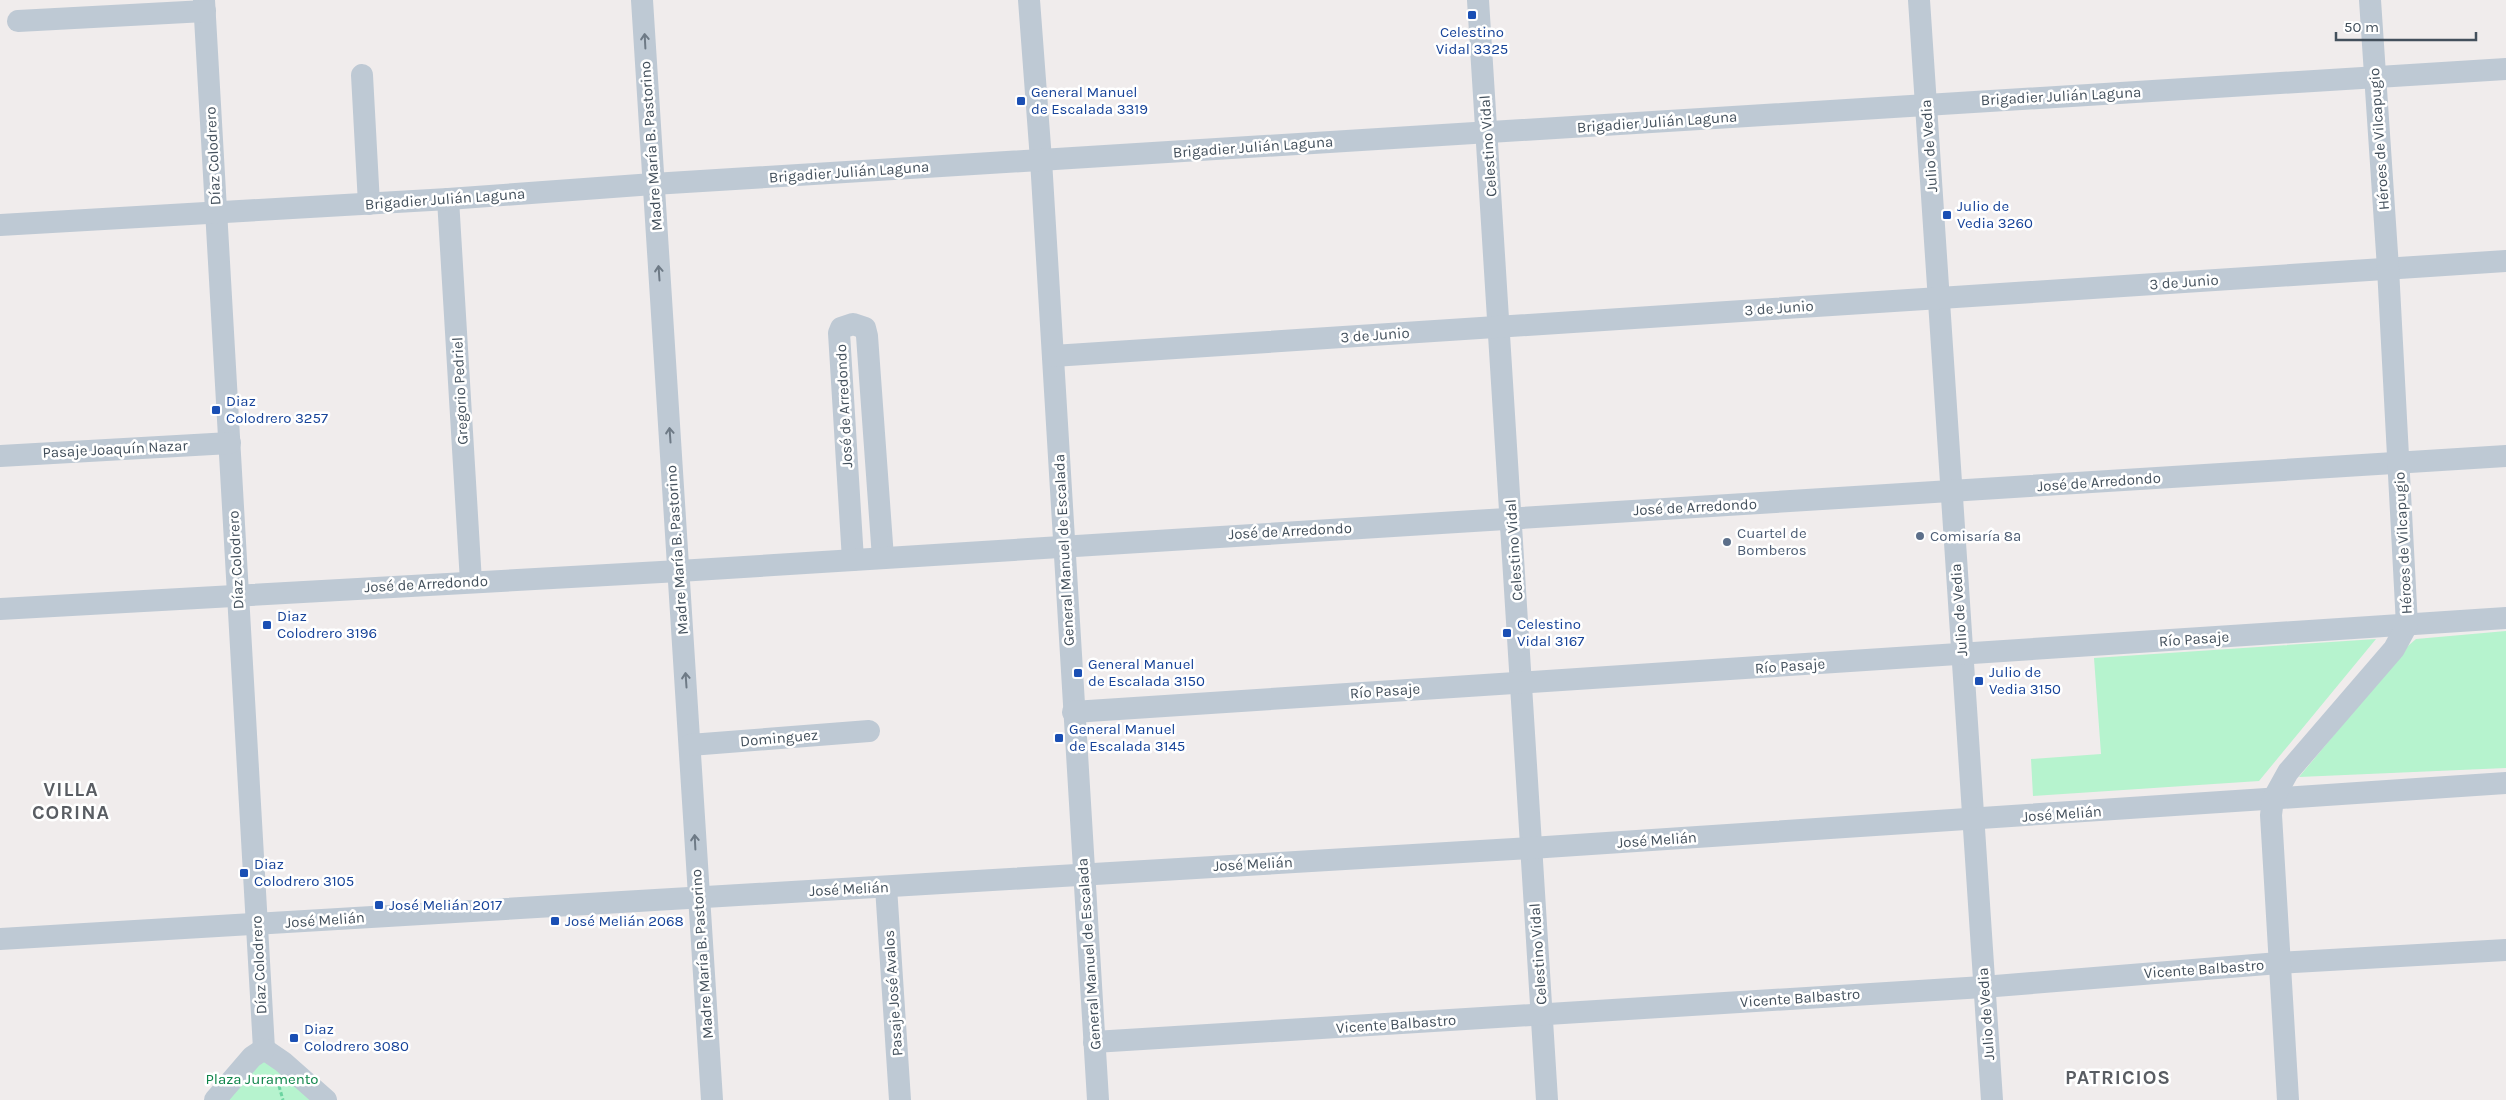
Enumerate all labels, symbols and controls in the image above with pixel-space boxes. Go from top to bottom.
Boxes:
marker: Celestino Vidal 3325 [1466,9,1478,21]
scale bar [2336,10,2476,42]
text: 50 m [2344,18,2379,36]
place label: Celestino Vidal 3325 [1436,23,1508,58]
one-way arrow [640,33,649,49]
street label: Madre María B. Pastorino [636,60,666,232]
street label: Héroes de Vilcapugio [2365,67,2393,211]
place label: General Manuel de Escalada 3319 [1031,83,1148,118]
street label: Brigadier Julián Laguna [1980,83,2142,109]
marker: General Manuel de Escalada 3319 [1015,95,1027,107]
street label: Celestino Vidal [1475,95,1501,197]
street label: Julio de Vedia [1917,99,1941,193]
street label: Díaz Colodrero [201,106,225,206]
street label: Brigadier Julián Laguna [1576,107,1738,137]
street label: Brigadier Julián Laguna [1172,132,1334,162]
street label: Brigadier Julián Laguna [768,157,930,187]
street label: Brigadier Julián Laguna [364,184,526,214]
place label: Julio de Vedia 3260 [1957,197,2033,232]
marker: Julio de Vedia 3260 [1941,209,1953,221]
one-way arrow [654,265,664,281]
street label: 3 de Junio [2149,271,2219,293]
street label: 3 de Junio [1744,297,1814,319]
street label: 3 de Junio [1340,324,1410,346]
street label: Gregorio Pedriel [448,337,472,445]
street label: José de Arredondo [832,344,856,468]
place label: Diaz Colodrero 3257 [226,392,328,427]
marker: Diaz Colodrero 3257 [210,404,222,416]
one-way arrow [665,427,674,443]
street label: Pasaje Joaquín Nazar [42,436,189,462]
street label: General Manuel de Escalada [1050,454,1078,646]
street label: Madre María B. Pastorino [662,464,692,636]
street label: José de Arredondo [2037,469,2161,495]
street label: Héroes de Vilcapugio [2390,471,2416,615]
street label: José de Arredondo [1633,495,1757,519]
street label: Celestino Vidal [1501,499,1527,601]
street label: Díaz Colodrero [224,510,248,610]
street label: José de Arredondo [1228,519,1352,543]
place label: Cuartel de Bomberos [1737,524,1807,559]
place label: Comisaría 8ª [1930,527,2021,545]
marker: Comisaría 8ª [1914,530,1926,542]
marker: Cuartel de Bomberos [1721,536,1733,548]
street label: Julio de Vedia [1947,563,1971,657]
street label: José de Arredondo [364,572,488,596]
place label: Diaz Colodrero 3196 [277,607,377,642]
place label: Celestino Vidal 3167 [1517,615,1584,650]
marker: Diaz Colodrero 3196 [261,619,273,631]
marker: Celestino Vidal 3167 [1501,627,1513,639]
street label: Río Pasaje [2158,628,2230,650]
place label: General Manuel de Escalada 3150 [1088,655,1205,690]
street label: Río Pasaje [1754,655,1826,677]
place label: Julio de Vedia 3150 [1989,663,2061,698]
marker: General Manuel de Escalada 3150 [1072,667,1084,679]
one-way arrow [681,672,690,688]
marker: Julio de Vedia 3150 [1973,675,1985,687]
street label: Río Pasaje [1349,680,1421,702]
place label: General Manuel de Escalada 3145 [1069,720,1185,755]
street label: Dominguez [739,726,819,750]
marker: General Manuel de Escalada 3145 [1053,732,1065,744]
district label: VILLA CORINA [32,778,110,824]
street label: José Melián [2022,802,2102,826]
street label: José Melián [1617,828,1697,852]
one-way arrow [690,834,699,850]
street label: José Melián [1213,853,1293,875]
place label: Diaz Colodrero 3105 [254,855,354,890]
street label: General Manuel de Escalada [1073,858,1105,1050]
marker: Diaz Colodrero 3105 [238,867,250,879]
street label: Madre María B. Pastorino [687,868,717,1040]
street label: José Melián [809,878,889,900]
place label: José Melián 2017 [389,896,502,914]
marker: José Melián 2017 [373,899,385,911]
street label: Celestino Vidal [1525,903,1551,1005]
street label: José Melián [285,908,365,932]
place label: José Melián 2068 [565,912,684,930]
street label: Díaz Colodrero [247,915,271,1015]
marker: José Melián 2068 [549,915,561,927]
street label: Pasaje José Avalos [880,929,906,1057]
street label: Vicente Balbastro [2143,956,2265,982]
street label: Julio de Vedia [1974,967,1998,1061]
street label: Vicente Balbastro [1739,985,1861,1011]
street label: Vicente Balbastro [1335,1011,1457,1037]
place label: Diaz Colodrero 3080 [304,1020,409,1055]
marker: Diaz Colodrero 3080 [288,1032,300,1044]
district label: PATRICIOS [2065,1066,2171,1089]
park label: Plaza Juramento [205,1070,319,1088]

